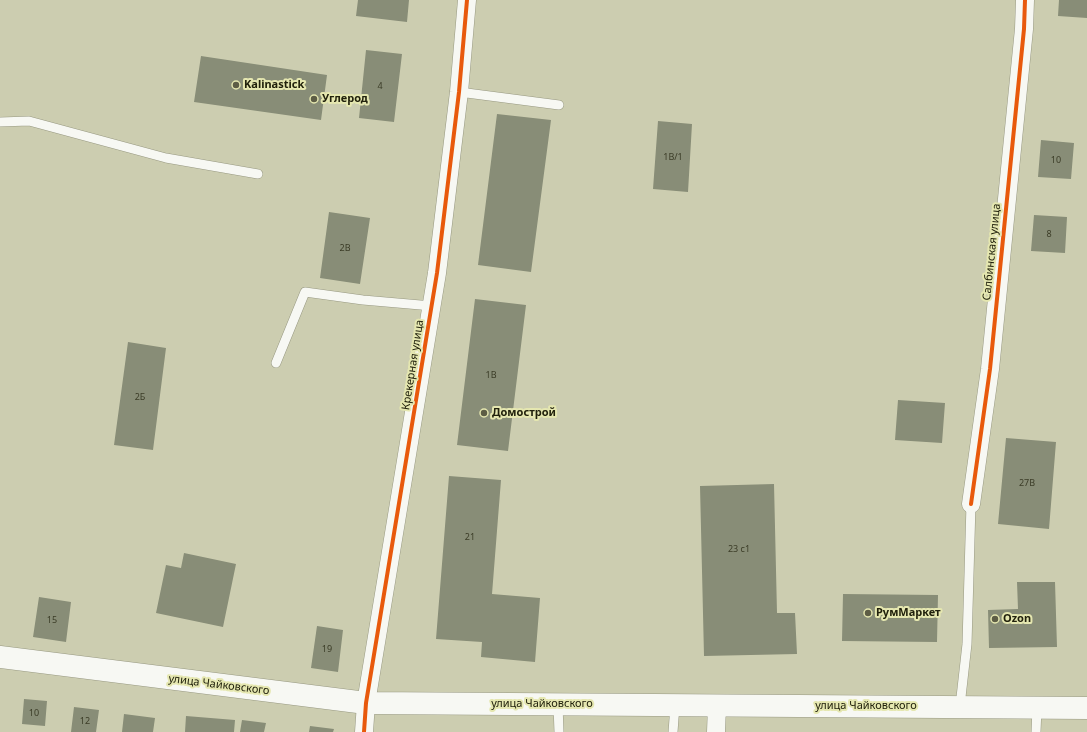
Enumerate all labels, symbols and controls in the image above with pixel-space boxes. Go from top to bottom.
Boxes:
place label: Kalinastick [244,78,304,92]
marker: Kalinastick [231,80,241,90]
house number: 4 [377,81,383,91]
place label: Углерод [322,92,368,106]
marker: Углерод [309,94,319,104]
house number: 1В/1 [663,152,683,162]
house number: 10 [1051,155,1061,165]
street label: Салбинская улица [980,203,1004,301]
house number: 8 [1046,229,1052,239]
house number: 2В [340,243,350,253]
street label: Крекерная улица [399,319,427,411]
house number: 1В [486,370,496,380]
house number: 2Б [135,392,145,402]
place label: Домострой [492,406,556,420]
marker: Домострой [479,408,489,418]
house number: 27В [1019,478,1035,488]
house number: 21 [465,532,475,542]
house number: 23 с1 [728,544,750,554]
place label: РумМаркет [876,606,941,620]
marker: РумМаркет [863,608,873,618]
place label: Ozon [1003,612,1031,626]
marker: Ozon [990,614,1000,624]
house number: 15 [47,615,57,625]
house number: 19 [322,644,332,654]
street label: улица Чайковского [168,672,270,698]
street label: улица Чайковского [491,697,593,711]
street label: улица Чайковского [815,699,917,713]
house number: 10 [29,708,39,718]
house number: 12 [80,716,90,726]

